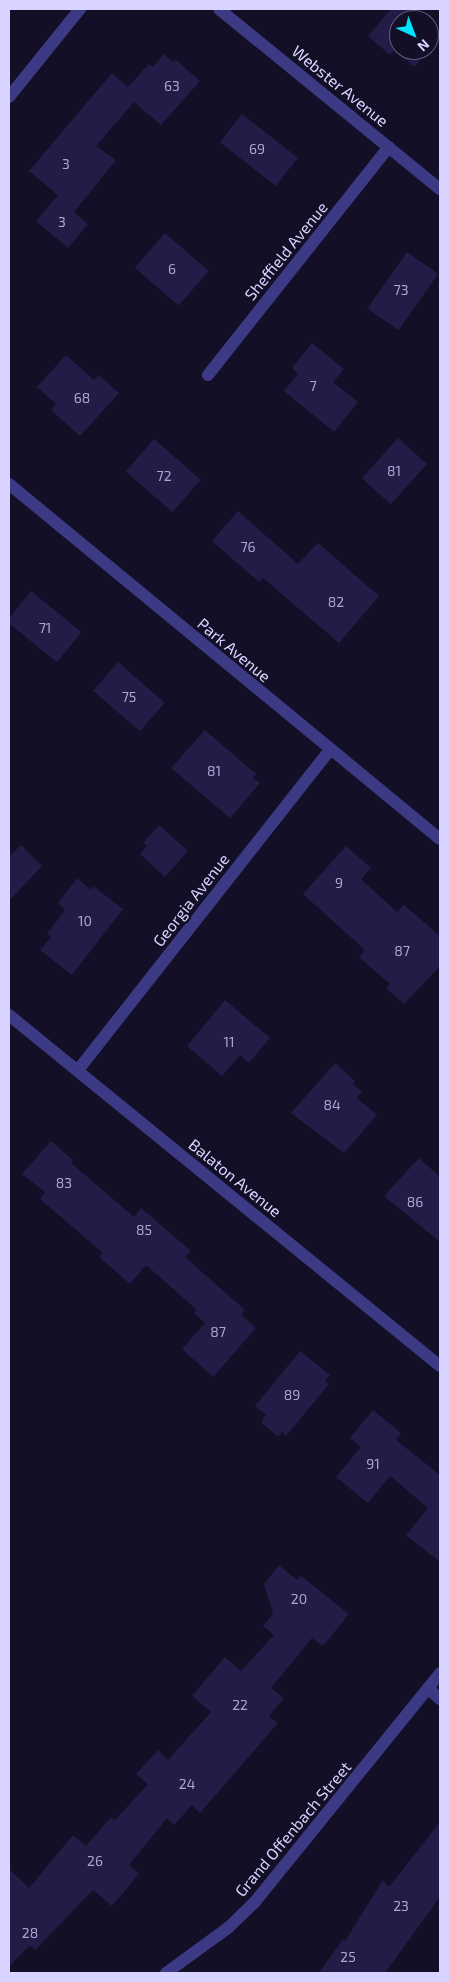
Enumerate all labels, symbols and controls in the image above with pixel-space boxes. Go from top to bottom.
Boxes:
north arrow [389,10,439,60]
text: N [414,36,433,55]
street label: Webster Avenue [288,41,392,131]
house number: 63 [164,78,180,94]
house number: 69 [249,141,265,157]
house number: 3 [62,156,70,172]
street label: Sheffield Avenue [240,198,332,304]
house number: 3 [58,214,66,230]
house number: 6 [168,261,176,277]
house number: 73 [394,282,408,298]
house number: 7 [309,378,317,394]
house number: 68 [74,390,90,406]
house number: 81 [387,463,401,479]
house number: 72 [156,468,172,484]
house number: 76 [240,539,256,555]
house number: 82 [328,594,344,610]
street label: Park Avenue [193,614,275,686]
house number: 71 [39,620,51,636]
house number: 75 [122,689,136,705]
house number: 81 [207,763,221,779]
street label: Georgia Avenue [149,850,233,950]
house number: 9 [335,875,343,891]
house number: 10 [78,913,92,929]
house number: 87 [394,943,410,959]
house number: 11 [223,1034,235,1050]
house number: 84 [323,1097,341,1113]
street label: Balaton Avenue [185,1135,285,1221]
house number: 83 [56,1175,72,1191]
house number: 86 [407,1194,423,1210]
house number: 85 [136,1222,152,1238]
house number: 87 [210,1324,226,1340]
house number: 89 [284,1387,300,1403]
house number: 91 [366,1456,380,1472]
house number: 20 [291,1591,307,1607]
house number: 22 [232,1697,248,1713]
street label: Grand Offenbach Street [231,1758,355,1900]
house number: 24 [179,1776,195,1792]
house number: 26 [87,1853,103,1869]
house number: 23 [393,1898,409,1914]
house number: 28 [22,1925,38,1941]
house number: 25 [340,1949,356,1965]

